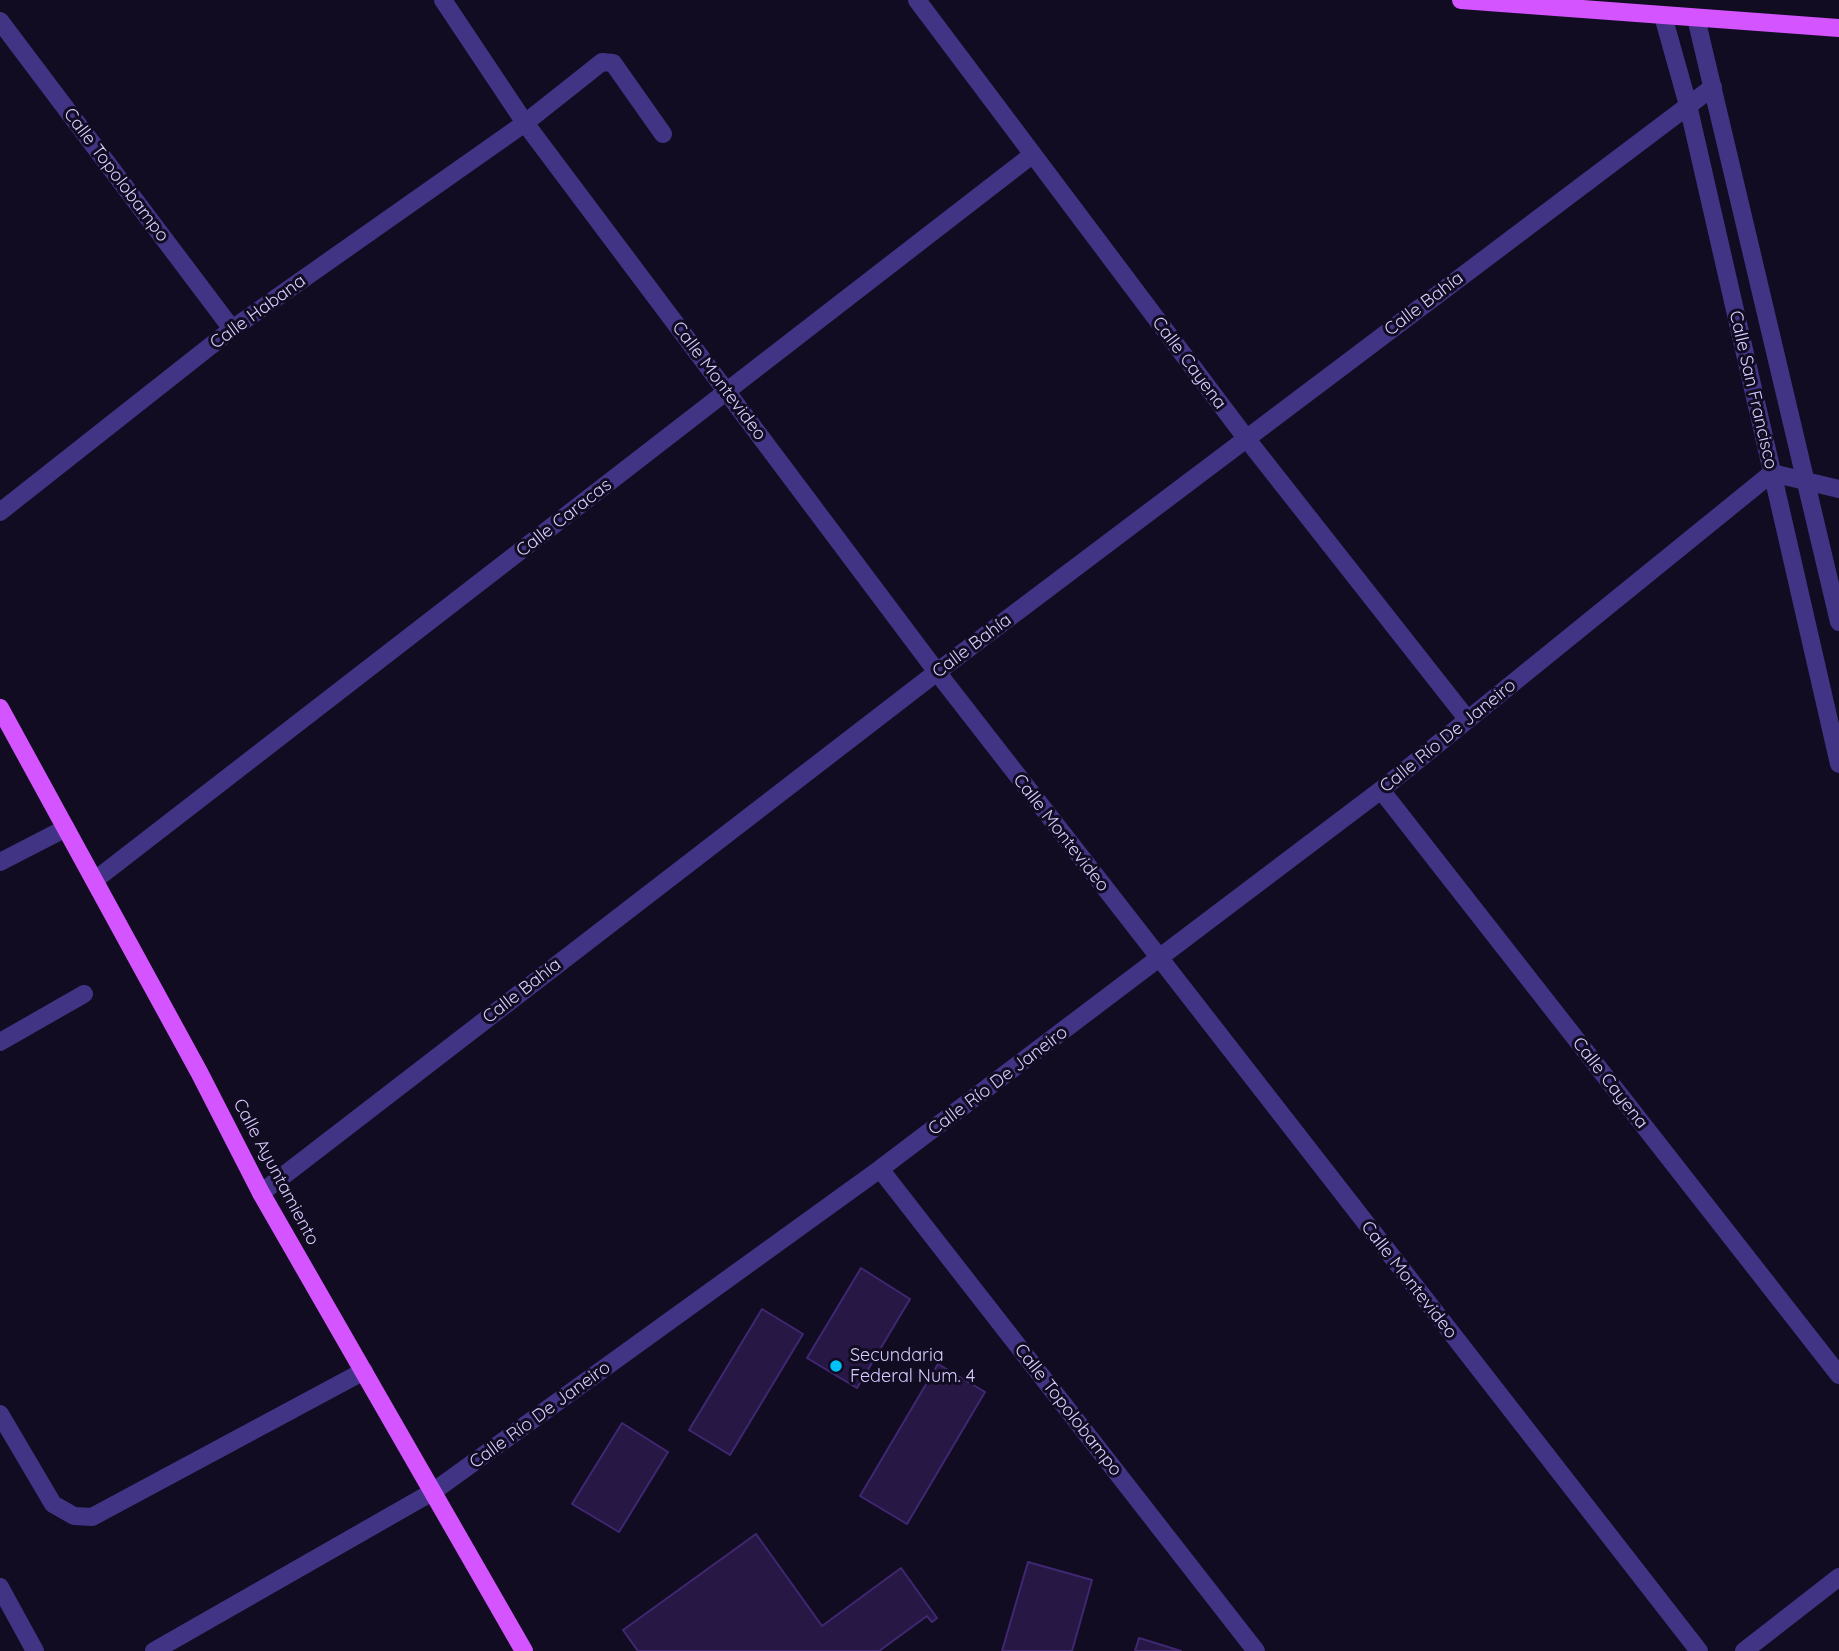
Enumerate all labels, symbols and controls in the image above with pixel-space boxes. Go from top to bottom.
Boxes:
street label: Calle Topolobampo [59,104,173,246]
street label: Calle Bahía [1380,267,1468,341]
street label: Calle Habana [206,270,310,354]
street label: Calle San Francisco [1724,309,1782,471]
street label: Calle Cayena [1147,313,1231,413]
street label: Calle Montevideo [667,317,771,445]
street label: Calle Caracas [512,474,616,562]
street label: Calle Bahía [928,609,1016,683]
street label: Calle Río De Janeiro [1376,675,1520,797]
street label: Calle Montevideo [1008,770,1114,896]
street label: Calle Bahía [479,954,565,1028]
street label: Calle Río De Janeiro [924,1022,1072,1140]
street label: Calle Cayena [1568,1033,1652,1133]
street label: Calle Ayuntamiento [228,1095,324,1249]
street label: Calle Montevideo [1356,1217,1462,1343]
street label: Calle Topolobampo [1010,1340,1126,1480]
place label: Secundaria Federal Num. 4 [850,1345,975,1388]
street label: Calle Río De Janeiro [465,1357,615,1473]
marker: Secundaria Federal Num. 4 [828,1358,844,1374]

